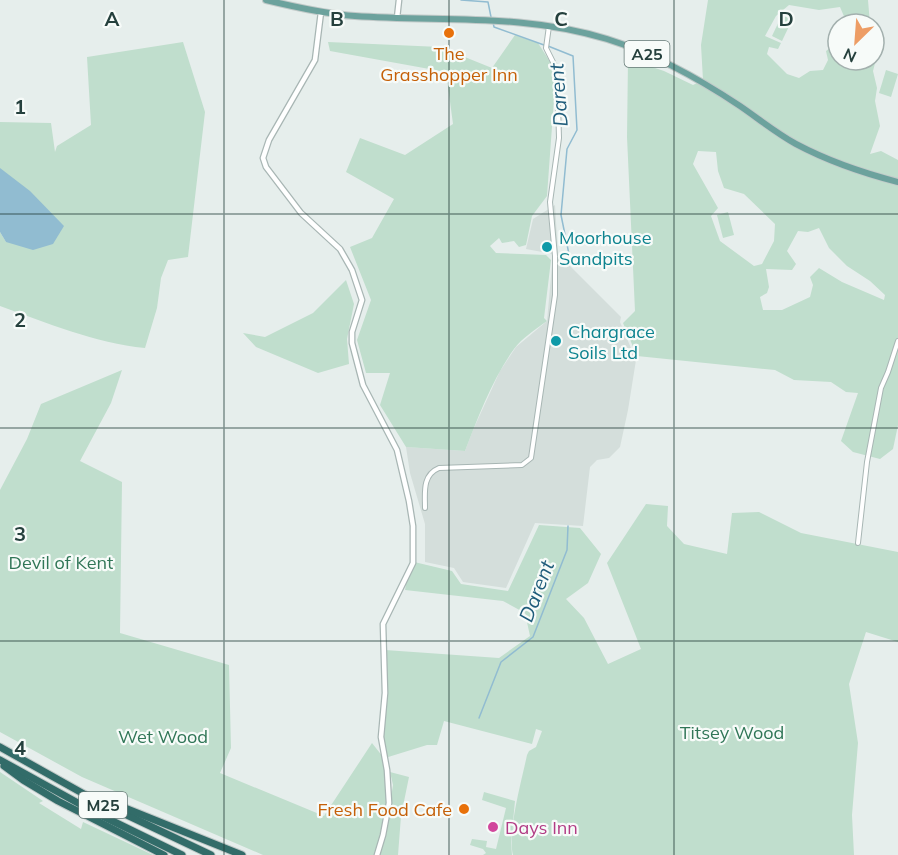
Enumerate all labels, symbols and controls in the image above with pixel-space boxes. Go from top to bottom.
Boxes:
text: A [105,6,120,31]
text: B [330,6,344,31]
text: C [554,6,568,31]
text: D [778,6,794,31]
north arrow [826,12,886,72]
marker: The Grasshopper Inn [442,26,456,40]
road number: A25 [624,41,670,67]
place label: The Grasshopper Inn [380,42,518,86]
text: N [840,44,859,67]
water label: Darent [543,61,573,128]
text: 1 [14,94,26,119]
place label: Moorhouse Sandpits [559,226,651,270]
marker: Moorhouse Sandpits [540,240,554,254]
text: 2 [14,307,26,332]
place label: Chargrace Soils Ltd [568,320,655,364]
marker: Chargrace Soils Ltd [549,334,563,348]
text: 3 [14,521,26,546]
park label: Devil of Kent [9,551,113,574]
water label: Darent [513,556,559,625]
park label: Titsey Wood [680,721,784,744]
park label: Wet Wood [118,725,208,748]
text: 4 [14,735,26,760]
road number: M25 [79,792,127,818]
place label: Fresh Food Cafe [317,798,452,821]
marker: Fresh Food Cafe [457,802,471,816]
place label: Days Inn [505,816,578,839]
marker: Days Inn [486,820,500,834]

